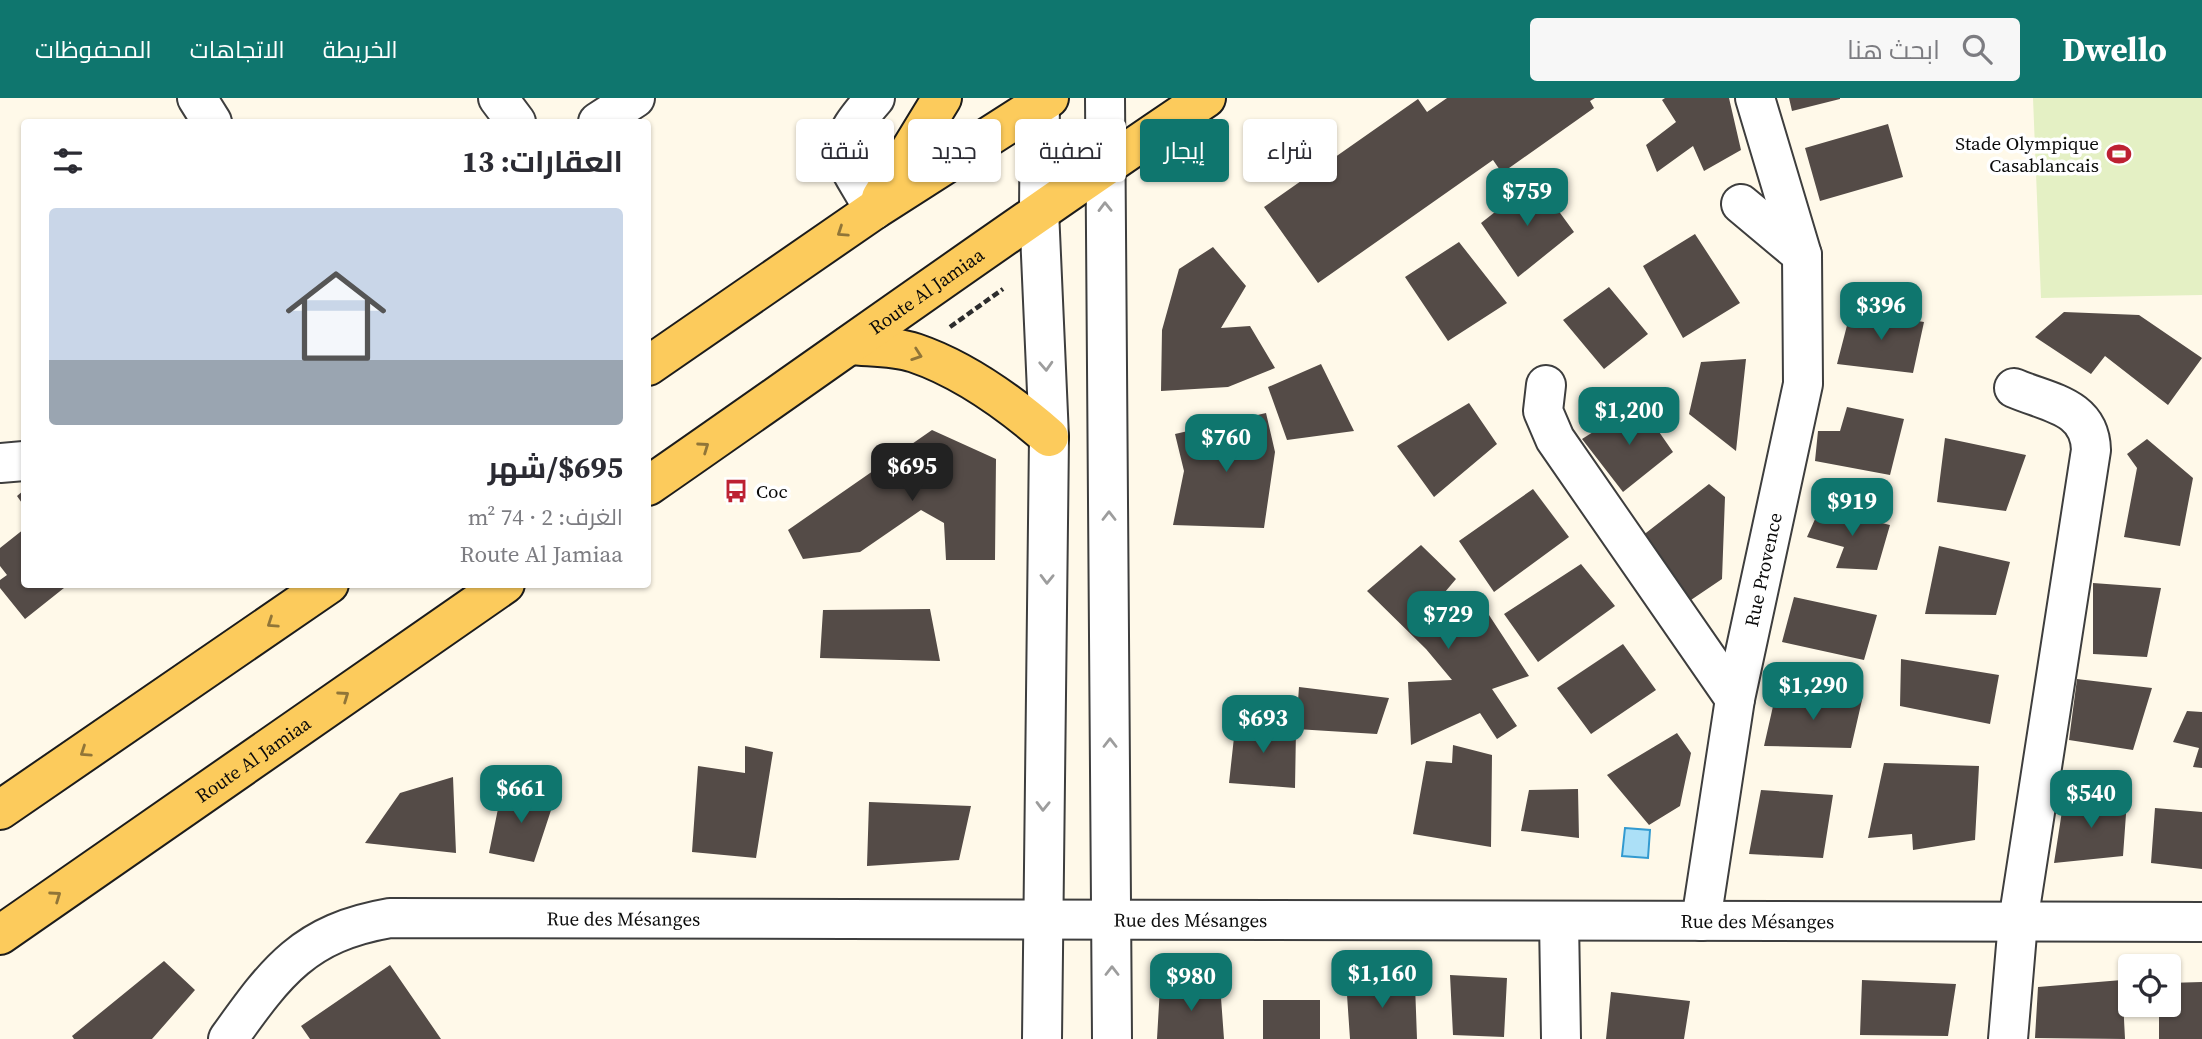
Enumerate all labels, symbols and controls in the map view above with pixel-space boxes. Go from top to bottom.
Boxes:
search box [1530,18,2020,81]
text: Dwello [2062,27,2167,72]
icon: search [1958,30,1996,68]
text: ابحث هنا [1847,32,1940,68]
text: المحفوظات [35,33,152,66]
text: الاتجاهات [190,33,285,66]
text: الخريطة [323,33,398,66]
chip: شقة [796,119,894,182]
chip: جديد [908,119,1001,182]
chip: تصفية [1015,119,1126,182]
chip: إيجار [1140,119,1229,182]
chip: شراء [1243,119,1337,182]
place label: Stade Olympique Casablancais [1955,130,2099,178]
sports icon: Stade Olympique Casablancais [2105,140,2133,168]
text: العقارات: 13 [462,141,623,182]
icon: filters [49,142,87,180]
pin: $759 [1486,169,1568,228]
text: $759 [1502,175,1552,207]
one-way arrow [1098,202,1113,213]
one-way arrow [837,224,850,236]
street label: Route Al Jamiaa [864,241,989,340]
icon: home [273,253,399,379]
pin: $396 [1840,282,1922,342]
text: $396 [1856,289,1906,321]
one-way arrow [911,347,923,361]
one-way arrow [1038,361,1053,372]
pin: $1,200 [1572,388,1686,447]
text: $1,200 [1594,394,1664,426]
pin: $760 [1185,414,1267,474]
text: $760 [1201,421,1251,453]
one-way arrow [696,443,709,455]
pin: $695 [871,444,953,503]
text: $695/شهر [488,447,623,488]
text: $695 [887,450,937,482]
bus stop icon: Coc [722,477,750,505]
place label: Coc [756,478,788,504]
pin: $919 [1811,478,1893,538]
text: $919 [1827,485,1877,517]
text: الغرف: 2 · 74 m² [468,501,623,533]
one-way arrow [1101,510,1117,521]
street label: Rue Provence [1738,510,1788,629]
text: Route Al Jamiaa [460,538,623,570]
one-way arrow [1039,574,1055,584]
pin: $729 [1407,592,1489,651]
text: $729 [1423,598,1473,630]
one-way arrow [267,615,280,627]
pin: $1,290 [1756,662,1870,722]
text: $1,290 [1778,669,1848,701]
one-way arrow [336,692,349,704]
pin: $693 [1222,696,1304,755]
text: $693 [1238,702,1288,734]
street label: Route Al Jamiaa [190,710,316,808]
one-way arrow [1102,738,1118,748]
one-way arrow [80,744,93,756]
pin: $661 [480,766,562,825]
pin: $540 [2050,770,2132,830]
text: $661 [496,772,546,804]
text: $540 [2066,777,2116,809]
one-way arrow [1036,801,1051,812]
one-way arrow [48,892,61,904]
street label: Rue des Mésanges [547,905,700,932]
street label: Rue des Mésanges [1114,907,1267,933]
street label: Rue des Mésanges [1681,908,1834,934]
pin: $1,160 [1325,950,1439,1010]
pin: $980 [1150,954,1232,1013]
map controls [2118,954,2181,1017]
button: locate [2118,954,2181,1017]
text: $1,160 [1347,957,1417,989]
text: $980 [1166,960,1216,992]
one-way arrow [1104,965,1120,976]

